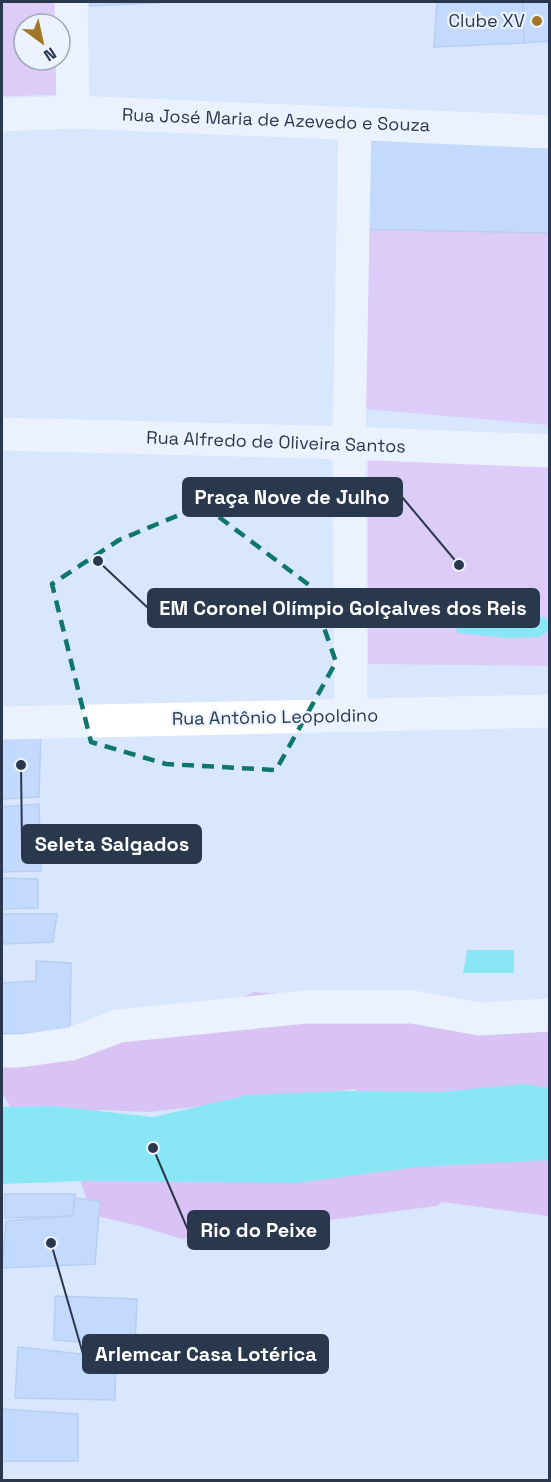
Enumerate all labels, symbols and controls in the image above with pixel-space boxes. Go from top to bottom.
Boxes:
place label: Clube XV [449,9,525,32]
north arrow [12,12,72,72]
marker: Clube XV [530,14,544,28]
text: N [40,42,60,66]
street label: Rua José Maria de Azevedo e Souza [122,103,430,136]
street label: Rua Alfredo de Oliveira Santos [146,425,406,458]
callout: Praça Nove de Julho [183,478,402,516]
text: Praça Nove de Julho [194,484,390,510]
callout: EM Coronel Olímpio Golçalves dos Reis [148,589,539,627]
text: EM Coronel Olímpio Golçalves dos Reis [159,595,527,621]
street label: Rua Antônio Leopoldino [172,703,378,730]
callout: Seleta Salgados [22,825,201,863]
text: Seleta Salgados [35,831,189,857]
callout: Rio do Peixe [188,1211,329,1249]
text: Rio do Peixe [201,1217,317,1243]
callout: Arlemcar Casa Lotérica [83,1335,328,1373]
text: Arlemcar Casa Lotérica [95,1341,317,1367]

